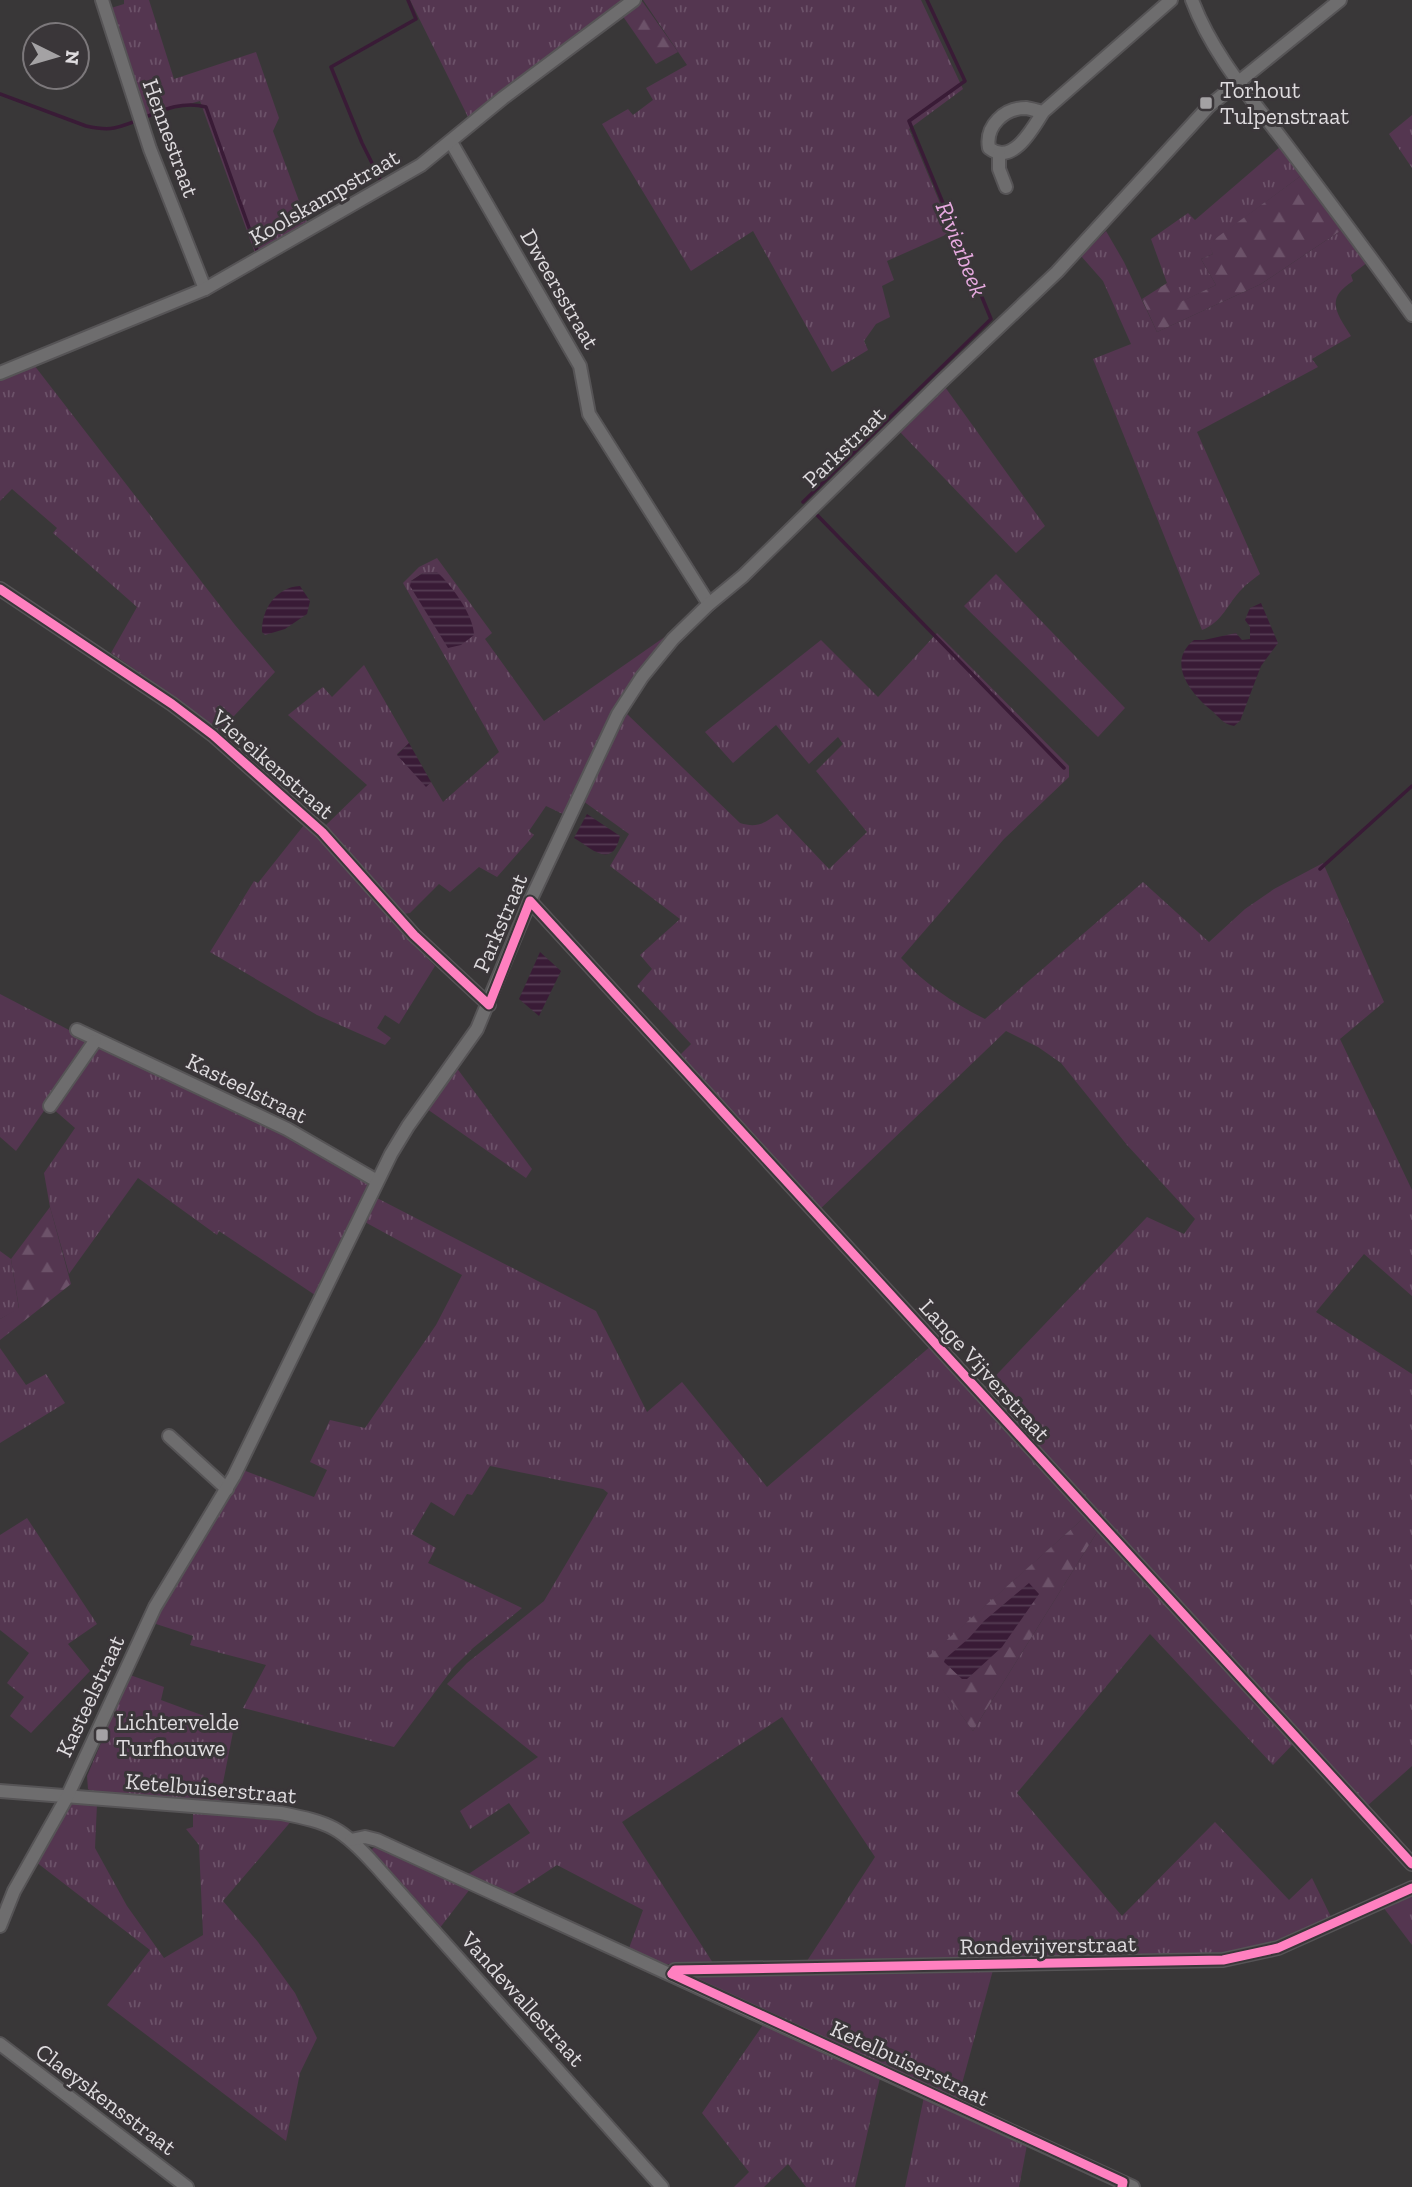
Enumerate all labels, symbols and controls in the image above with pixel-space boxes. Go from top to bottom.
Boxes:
north arrow [21,21,91,91]
text: N [60,49,85,66]
street label: Hennestraat [137,75,205,201]
place label: Torhout Tulpenstraat [1220,76,1349,130]
marker: Torhout Tulpenstraat [1198,95,1214,111]
street label: Koolskampstraat [244,142,404,251]
water label: Rivierbeek [930,197,994,301]
street label: Dweersstraat [514,224,606,354]
street label: Parkstraat [797,400,892,493]
street label: Viereikenstraat [205,703,340,825]
street label: Parkstraat [467,869,534,977]
street label: Kasteelstraat [182,1047,313,1130]
street label: Lange Vijverstraat [914,1293,1057,1447]
street label: Kasteelstraat [50,1630,131,1761]
place label: Lichtervelde Turfhouwe [116,1708,239,1762]
marker: Lichtervelde Turfhouwe [94,1727,110,1743]
street label: Ketelbuiserstraat [124,1767,298,1809]
street label: Vandewallestraat [454,1925,591,2073]
street label: Rondevijverstraat [959,1929,1137,1961]
street label: Ketelbuiserstraat [826,2014,994,2112]
street label: Claeyskensstraat [30,2037,182,2161]

